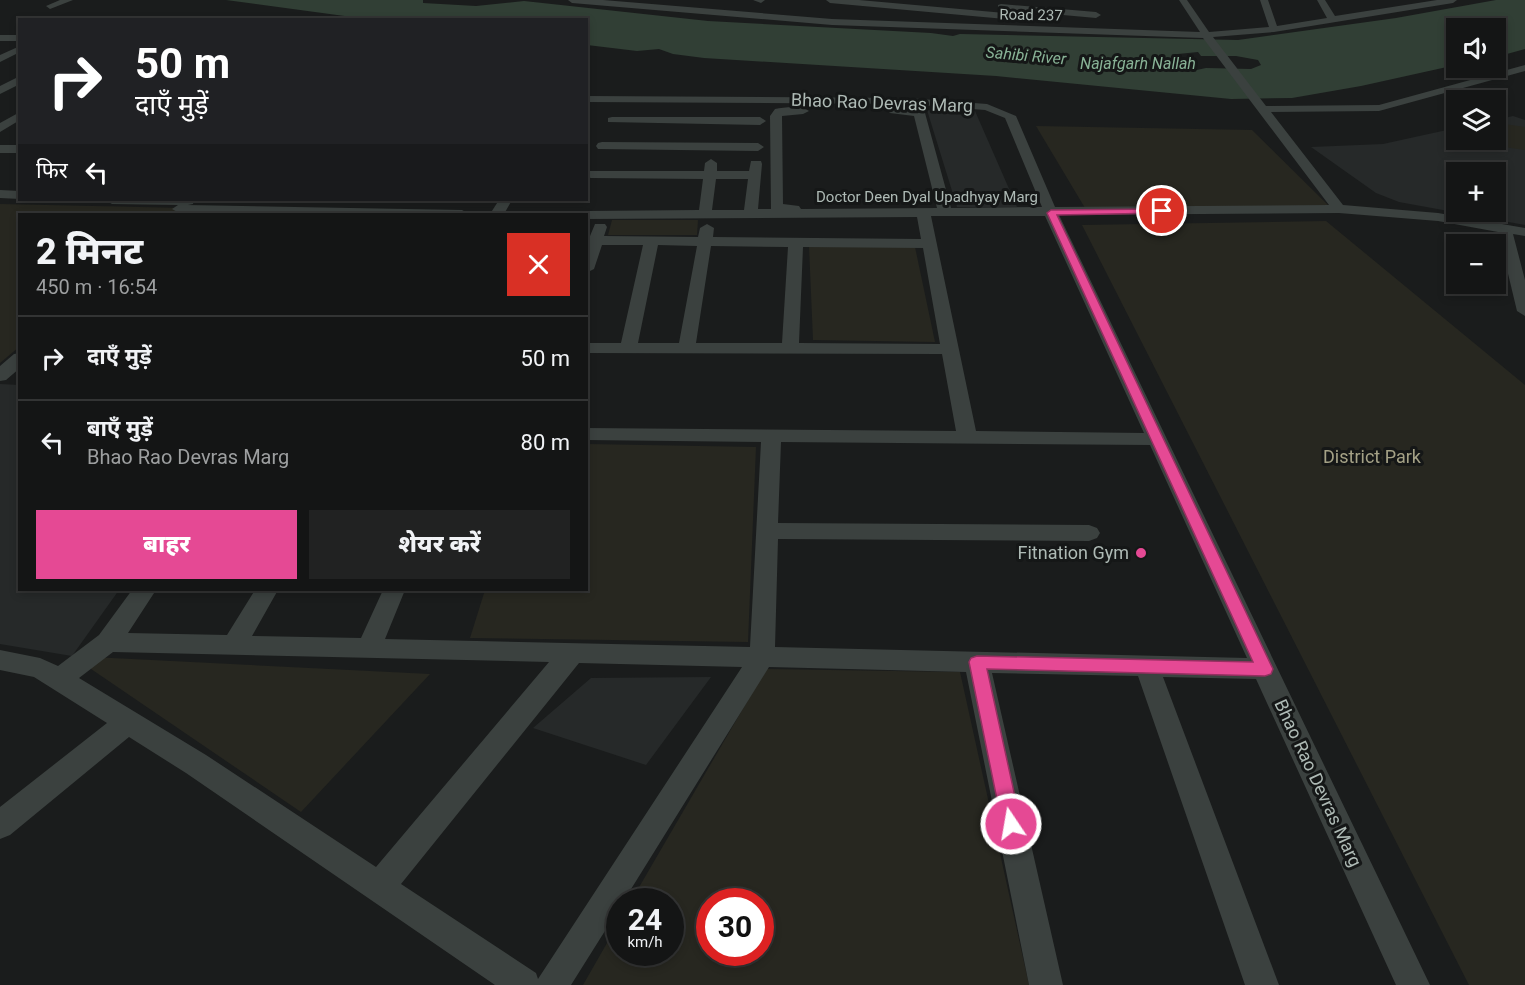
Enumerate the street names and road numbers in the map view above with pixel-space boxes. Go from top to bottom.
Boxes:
street label: Road 237 [999,5,1063,25]
street label: Bhao Rao Devras Marg [791,89,973,116]
street label: Doctor Deen Dyal Upadhyay Marg [816,188,1038,206]
street label: Bhao Rao Devras Marg [1270,696,1366,870]

